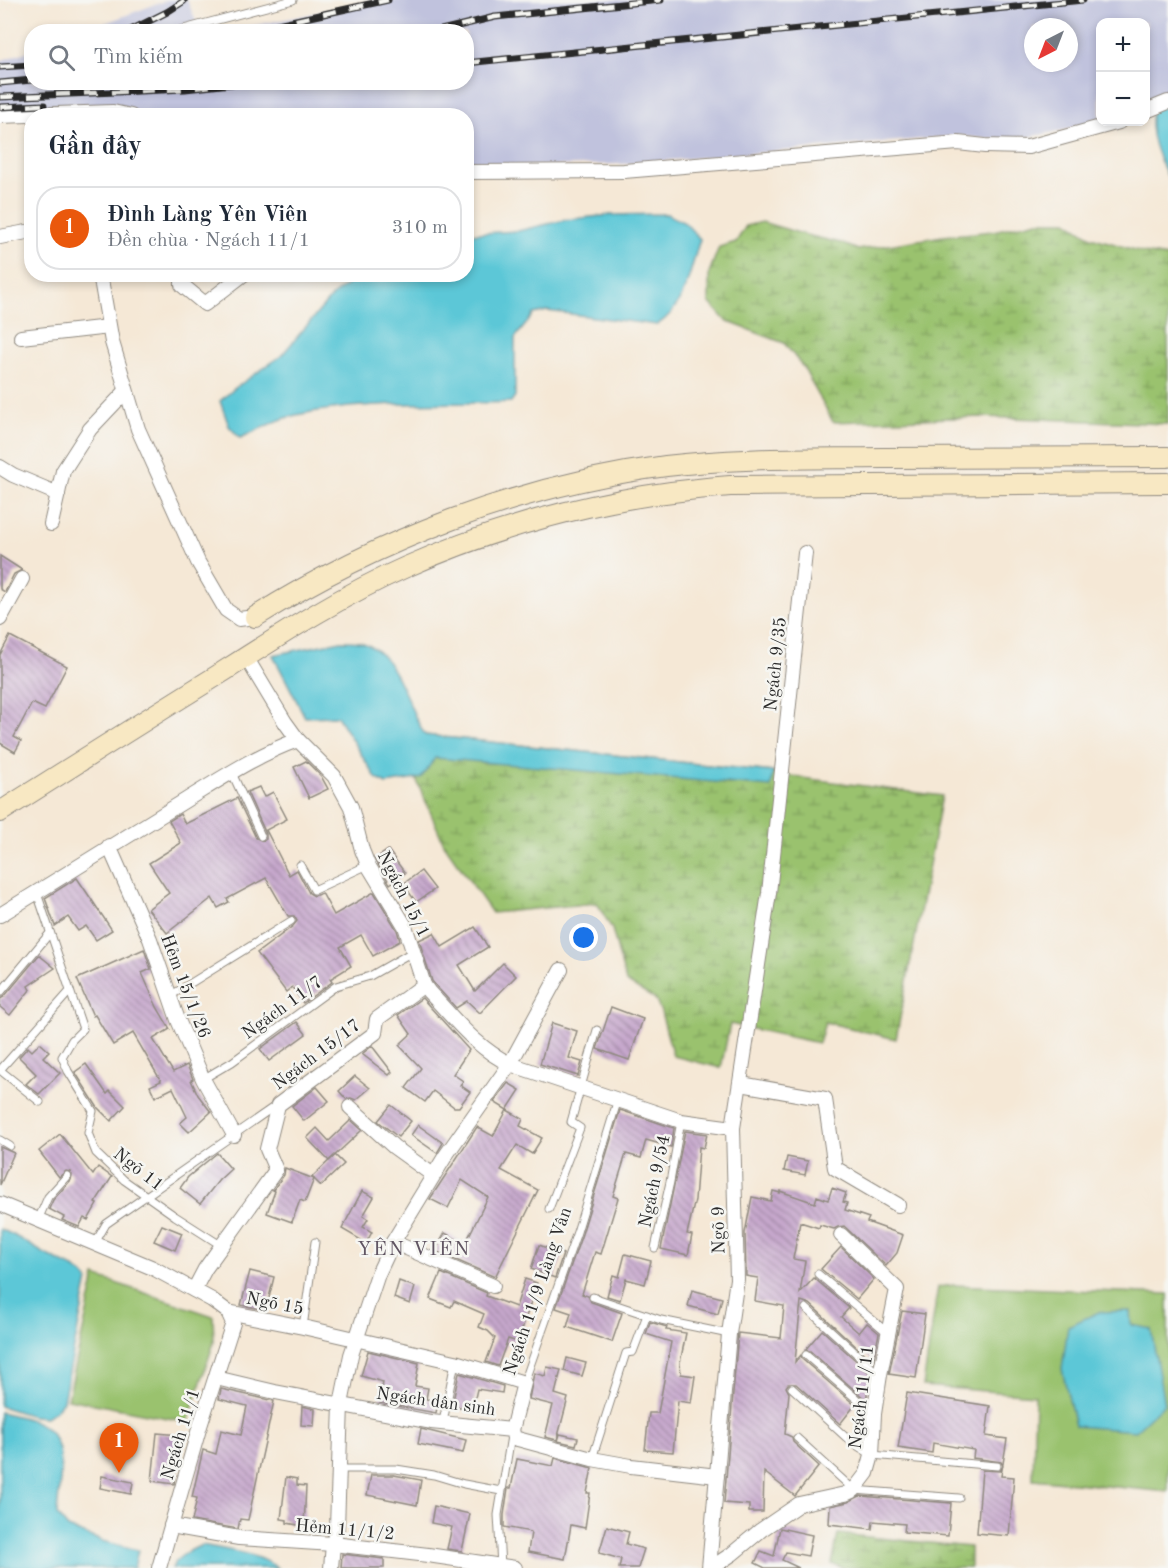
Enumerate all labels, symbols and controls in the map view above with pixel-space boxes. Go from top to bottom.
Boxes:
north arrow [1024,18,1078,72]
map controls [1096,18,1150,126]
button: + [1096,18,1150,72]
search box [24,24,474,90]
icon: search [45,41,78,74]
text: Tìm kiếm [93,46,183,68]
button: − [1096,72,1150,126]
text: Gần đây [48,134,142,160]
text: Đình Làng Yên Viên [107,204,308,226]
text: 1 [64,218,75,238]
text: 310 m [392,218,448,238]
text: Đền chùa · Ngách 11/1 [107,231,310,251]
street label: Ngách 9/35 [762,616,790,712]
street label: Ngách 15/1 [374,848,433,941]
your location [569,923,598,952]
street label: Hẻm 15/1/26 [157,932,213,1041]
street label: Ngách 11/7 [239,973,326,1043]
street label: Ngách 15/17 [269,1016,364,1094]
street label: Ngách 9/54 [636,1133,674,1229]
street label: Ngõ 11 [110,1145,167,1195]
street label: Ngách 11/9 Làng Vân [501,1205,575,1378]
street label: Ngõ 9 [710,1206,728,1254]
district label: YÊN VIÊN [357,1237,471,1260]
street label: Ngõ 15 [244,1290,305,1318]
street label: Ngách 11/11 [847,1344,877,1450]
street label: Ngách dân sinh [375,1385,497,1419]
street label: Ngách 11/1 [159,1386,203,1482]
pin: 1 [100,1424,138,1473]
street label: Hẻm 11/1/2 [294,1517,395,1543]

